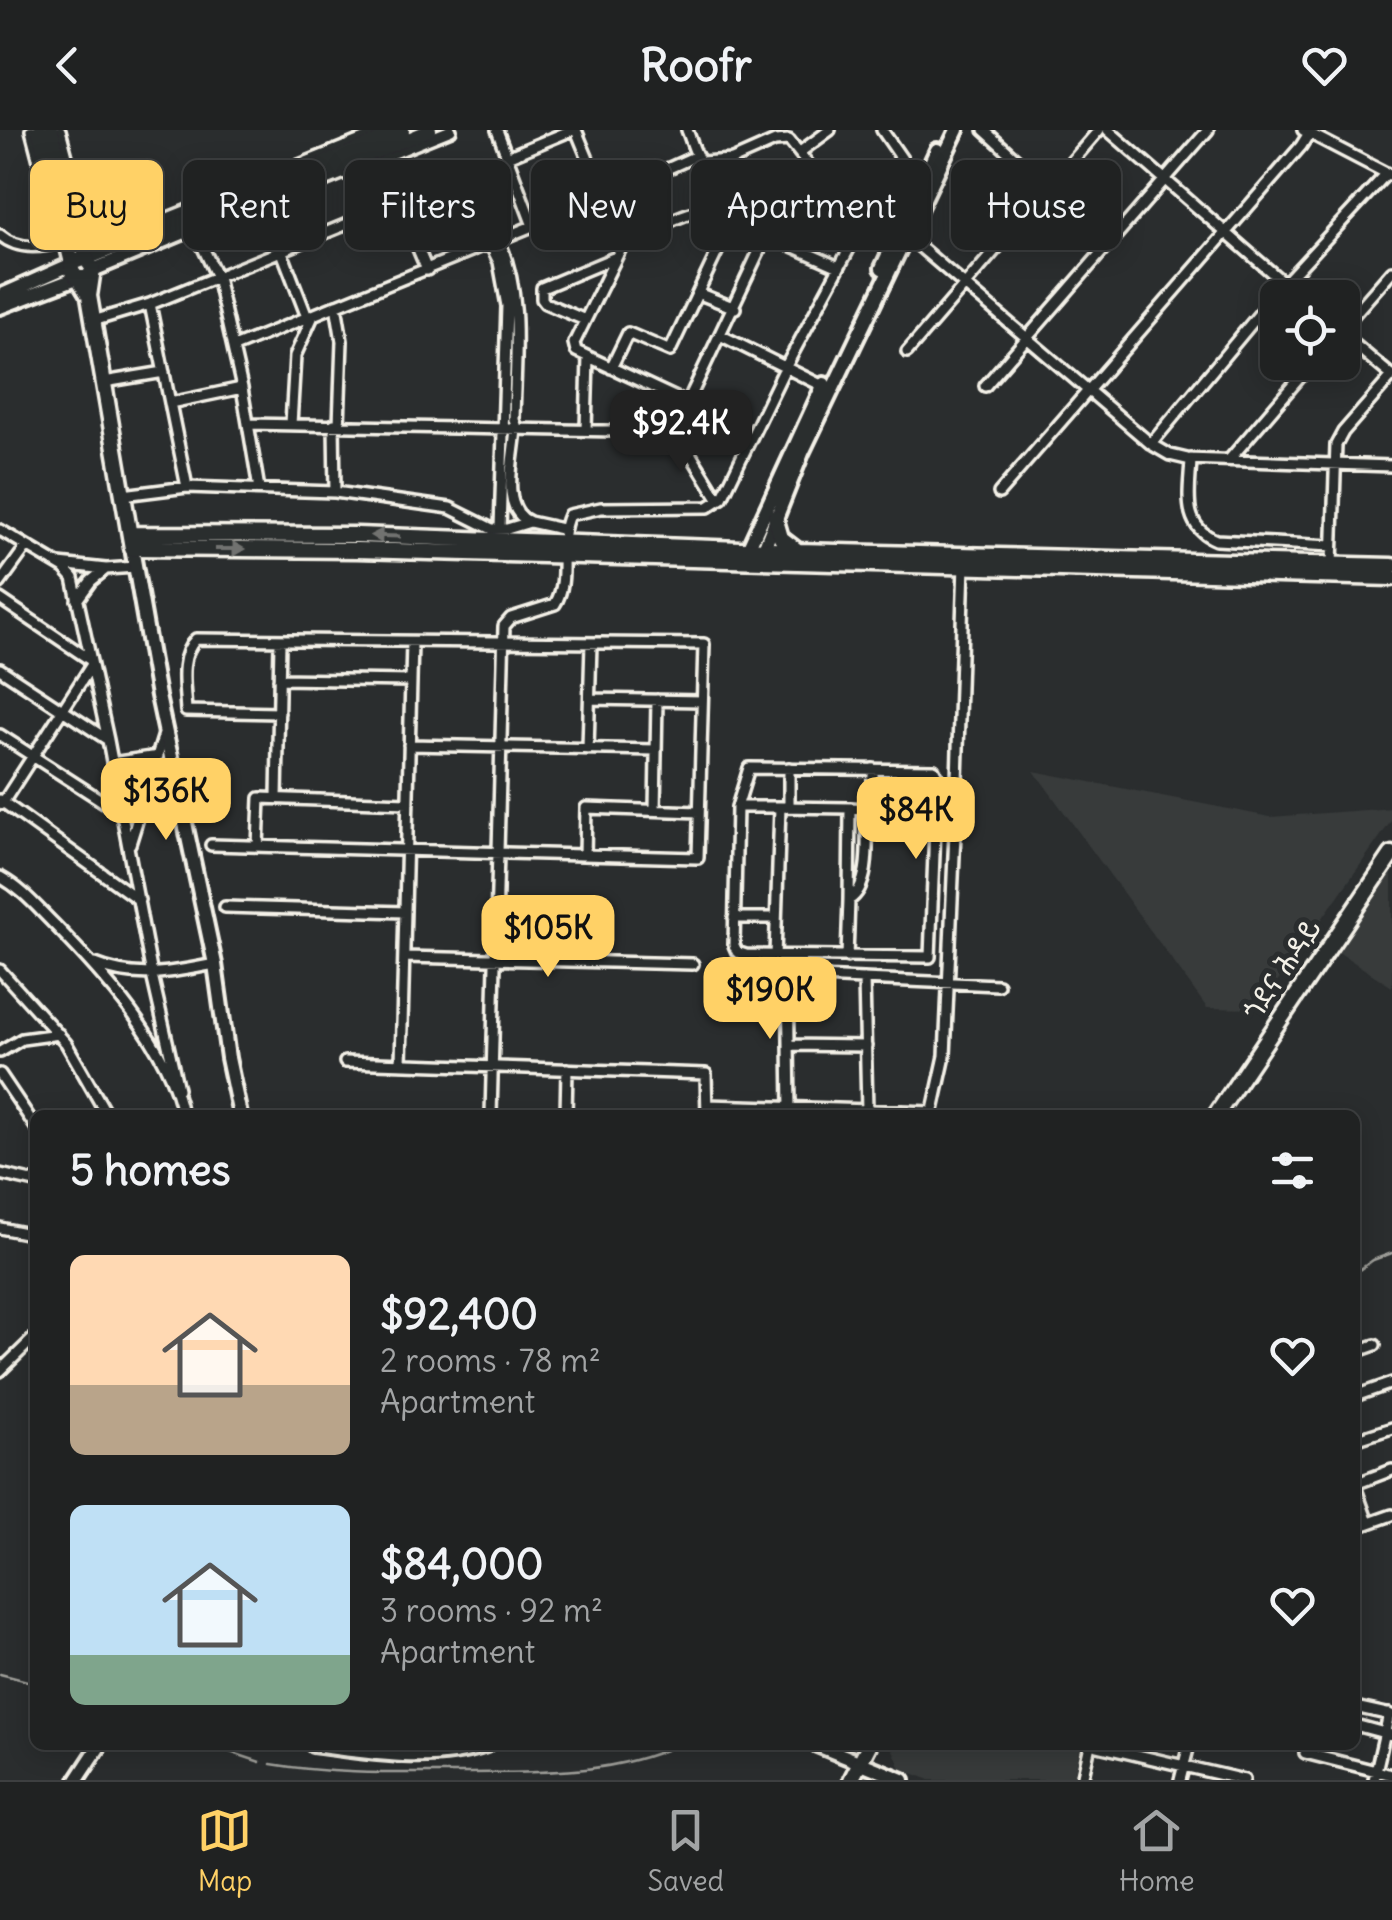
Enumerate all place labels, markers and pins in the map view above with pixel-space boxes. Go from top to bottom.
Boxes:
pin: $92.4K [600,390,762,475]
pin: $136K [96,758,236,843]
pin: $84K [857,777,975,862]
pin: $105K [478,895,618,980]
pin: $190K [700,957,840,1042]

